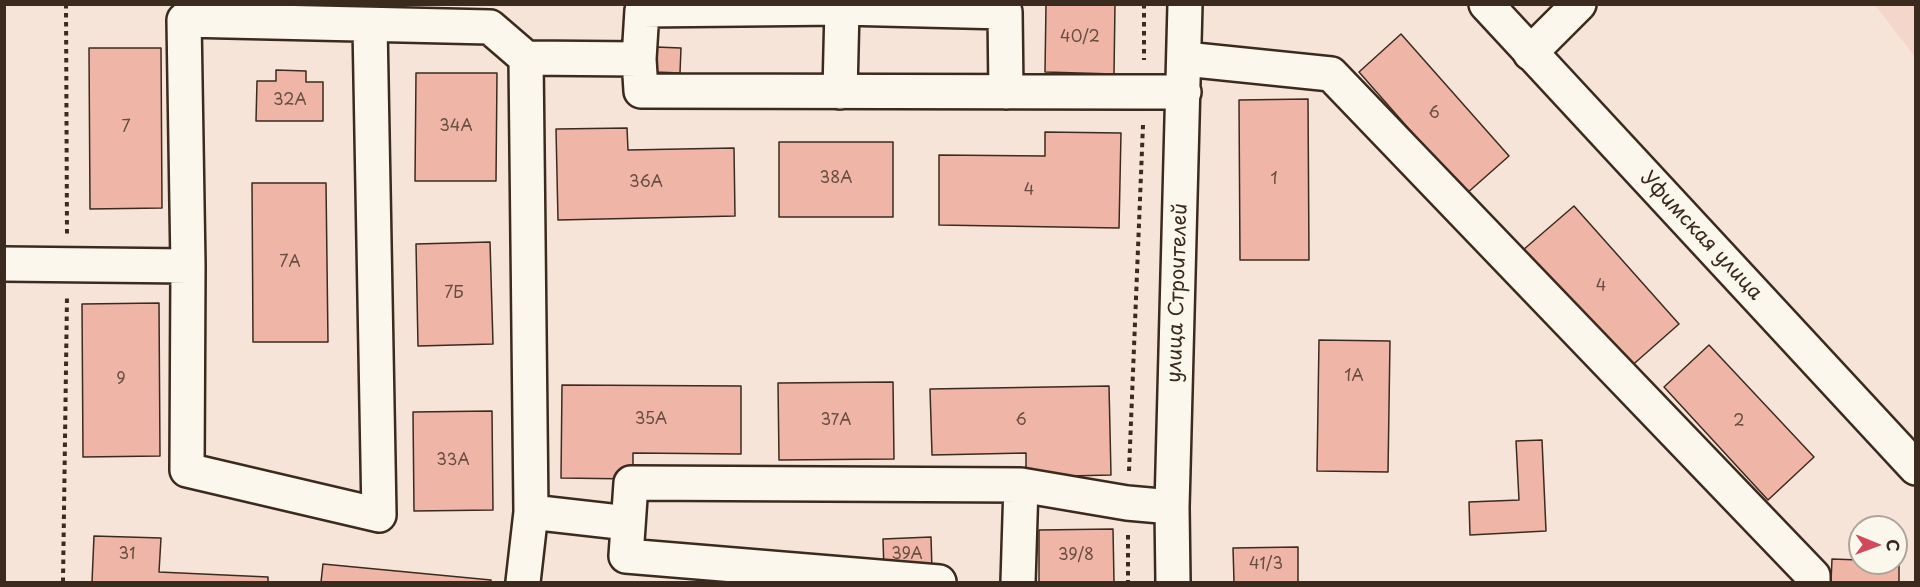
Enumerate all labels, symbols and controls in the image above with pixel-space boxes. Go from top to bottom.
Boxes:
house number: 40/2 [1060,28,1100,48]
house number: 32А [273,91,307,111]
house number: 6 [1428,104,1440,124]
house number: 34А [439,117,473,137]
house number: 7 [121,118,131,138]
street label: Уфимская улица [1635,167,1767,305]
house number: 38А [820,169,852,189]
house number: 1 [1270,170,1278,190]
house number: 36А [629,173,663,193]
house number: 4 [1024,181,1034,201]
street label: улица Строителей [1163,203,1193,383]
house number: 7А [279,253,301,273]
house number: 4 [1596,277,1606,297]
house number: 7Б [444,284,464,304]
house number: 1А [1344,367,1364,387]
house number: 9 [116,370,126,390]
house number: 35А [635,410,667,430]
house number: 37А [820,411,852,431]
house number: 6 [1015,411,1027,431]
house number: 2 [1733,412,1745,432]
house number: 33А [436,451,470,471]
north arrow [1848,515,1908,575]
text: С [1882,539,1906,552]
house number: 31 [119,545,135,565]
house number: 39А [891,545,923,565]
house number: 39/8 [1058,546,1094,566]
house number: 41/3 [1249,555,1283,575]

